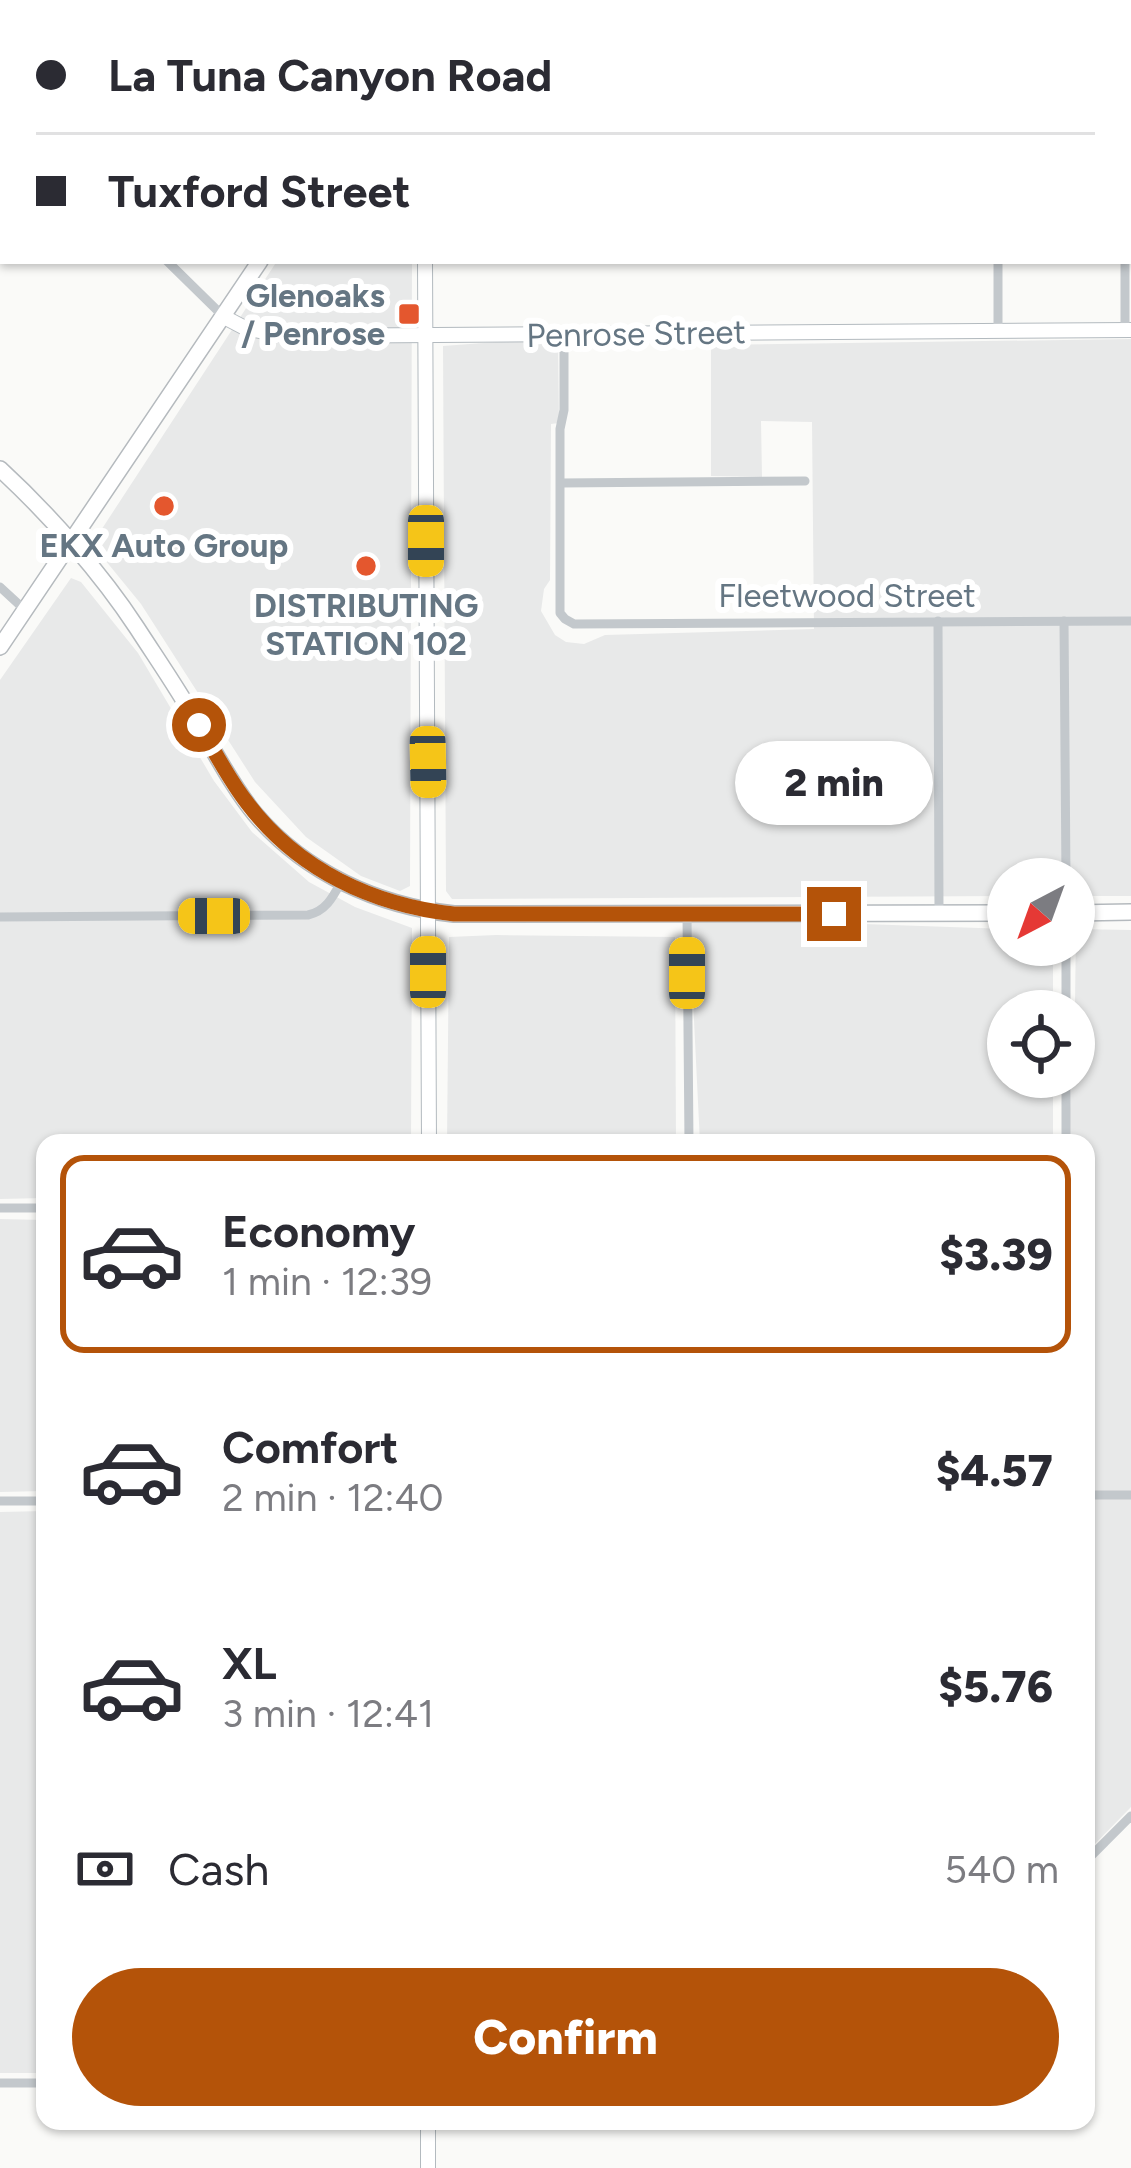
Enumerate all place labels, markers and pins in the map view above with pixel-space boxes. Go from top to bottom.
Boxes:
place label: Glenoaks / Penrose [241,276,385,353]
marker: Glenoaks / Penrose [396,301,422,327]
marker: EKX Auto Group [151,493,177,519]
place label: EKX Auto Group [40,526,288,565]
marker: DISTRIBUTING STATION 102 [353,553,379,579]
place label: DISTRIBUTING STATION 102 [254,586,478,663]

